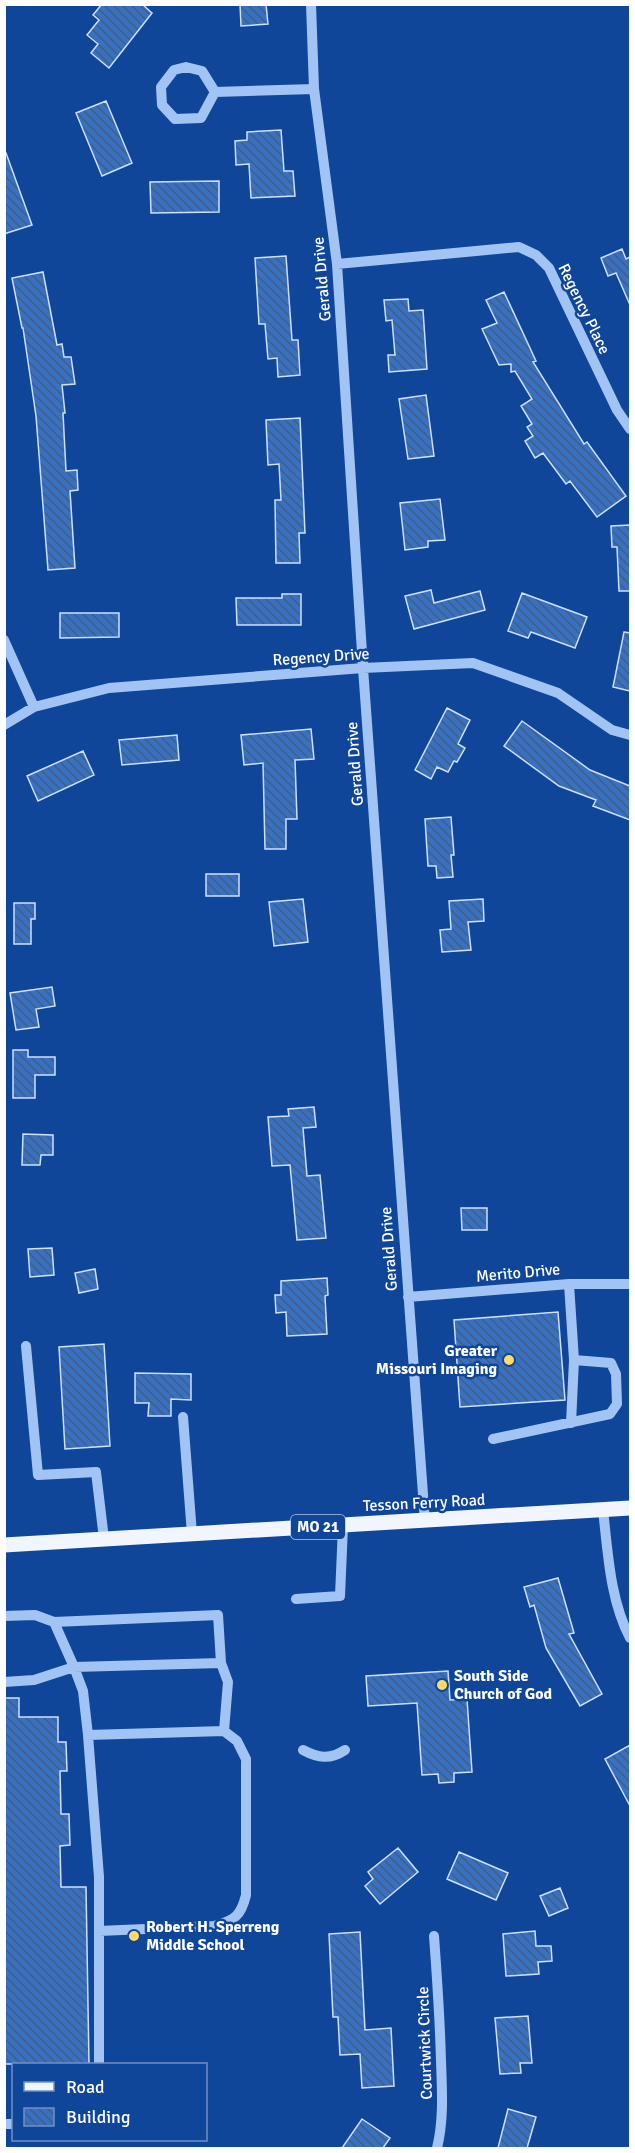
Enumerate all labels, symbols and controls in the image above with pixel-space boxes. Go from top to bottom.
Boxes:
street label: Gerald Drive [308,236,336,322]
street label: Regency Place [553,260,615,358]
street label: Regency Drive [272,644,370,670]
street label: Gerald Drive [342,721,368,807]
street label: Gerald Drive [376,1206,402,1292]
street label: Merito Drive [475,1259,561,1287]
place label: Greater Missouri Imaging [376,1341,498,1379]
marker: Greater Missouri Imaging [502,1353,516,1367]
street label: Tesson Ferry Road [362,1490,486,1516]
road number: MO 21 [291,1515,345,1539]
place label: South Side Church of God [454,1666,553,1704]
marker: South Side Church of God [435,1678,449,1692]
place label: Robert H. Sperreng Middle School [146,1917,280,1955]
marker: Robert H. Sperreng Middle School [127,1929,141,1943]
street label: Courtwick Circle [413,1986,437,2100]
legend [12,2063,207,2141]
text: Road [66,2076,105,2098]
text: Building [66,2106,130,2128]

